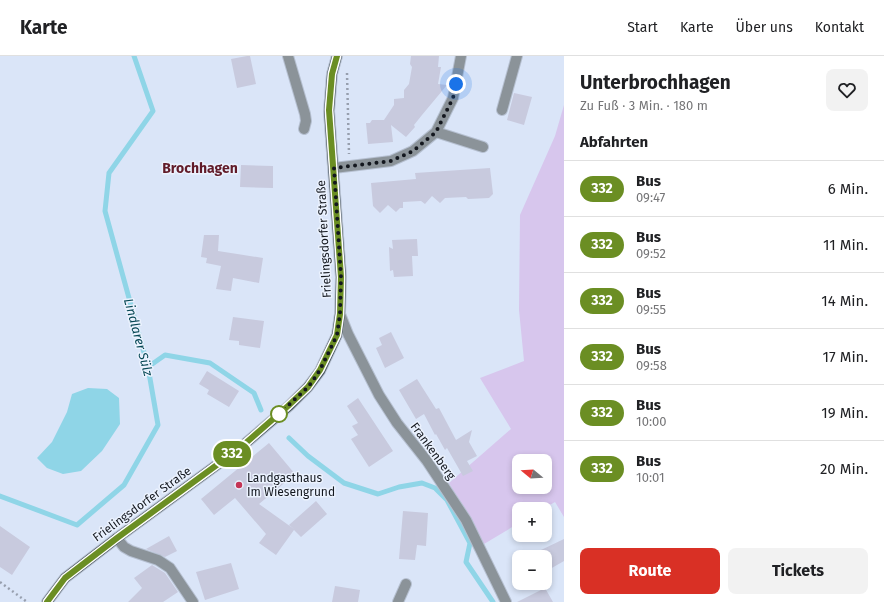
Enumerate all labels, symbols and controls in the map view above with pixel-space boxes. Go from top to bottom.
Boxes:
text: Karte [20,16,67,39]
text: Start [627,19,658,36]
text: Karte [680,19,714,36]
text: Über uns [736,19,793,36]
text: Kontakt [815,19,864,36]
button: heart [826,69,868,111]
text: Unterbrochhagen [580,71,731,94]
your location [446,74,466,94]
text: Zu Fuß · 3 Min. · 180 m [580,98,708,113]
text: Abfahrten [580,133,648,151]
district label: Brochhagen [162,160,238,177]
text: Bus [636,172,661,190]
street label: Frielingsdorfer Straße [314,180,334,298]
text: 332 [591,180,613,197]
text: 6 Min. [828,180,868,198]
text: 09:47 [636,190,665,205]
text: Bus [636,228,661,246]
text: 332 [591,236,613,253]
text: 11 Min. [823,236,868,254]
text: 09:52 [636,246,666,261]
text: Bus [636,284,661,302]
text: 332 [591,292,613,309]
text: 14 Min. [821,292,868,310]
water label: Lindlarer Sülz [121,297,156,378]
text: 09:55 [636,302,666,317]
text: Bus [636,340,661,358]
text: 332 [591,348,613,365]
text: 17 Min. [823,348,868,366]
text: 09:58 [636,358,667,373]
text: Bus [636,396,661,414]
text: 332 [591,404,613,421]
text: 19 Min. [821,404,868,422]
unlabelled marker [270,405,288,423]
text: 10:00 [636,414,667,429]
street label: Frankenberg [408,420,459,483]
line badge: 332 [209,441,255,467]
text: 332 [221,445,243,462]
text: Bus [636,452,661,470]
north arrow [512,454,552,494]
map controls [512,454,552,590]
text: 332 [591,460,613,477]
text: 20 Min. [820,460,868,478]
street label: Frielingsdorfer Straße [90,464,194,544]
text: 10:01 [636,470,665,485]
place label: Landgasthaus Im Wiesengrund [247,471,335,499]
marker: Landgasthaus Im Wiesengrund [234,480,244,490]
button: + [512,502,552,542]
button: Route [580,548,720,594]
button: Tickets [728,548,868,594]
button: − [512,550,552,590]

